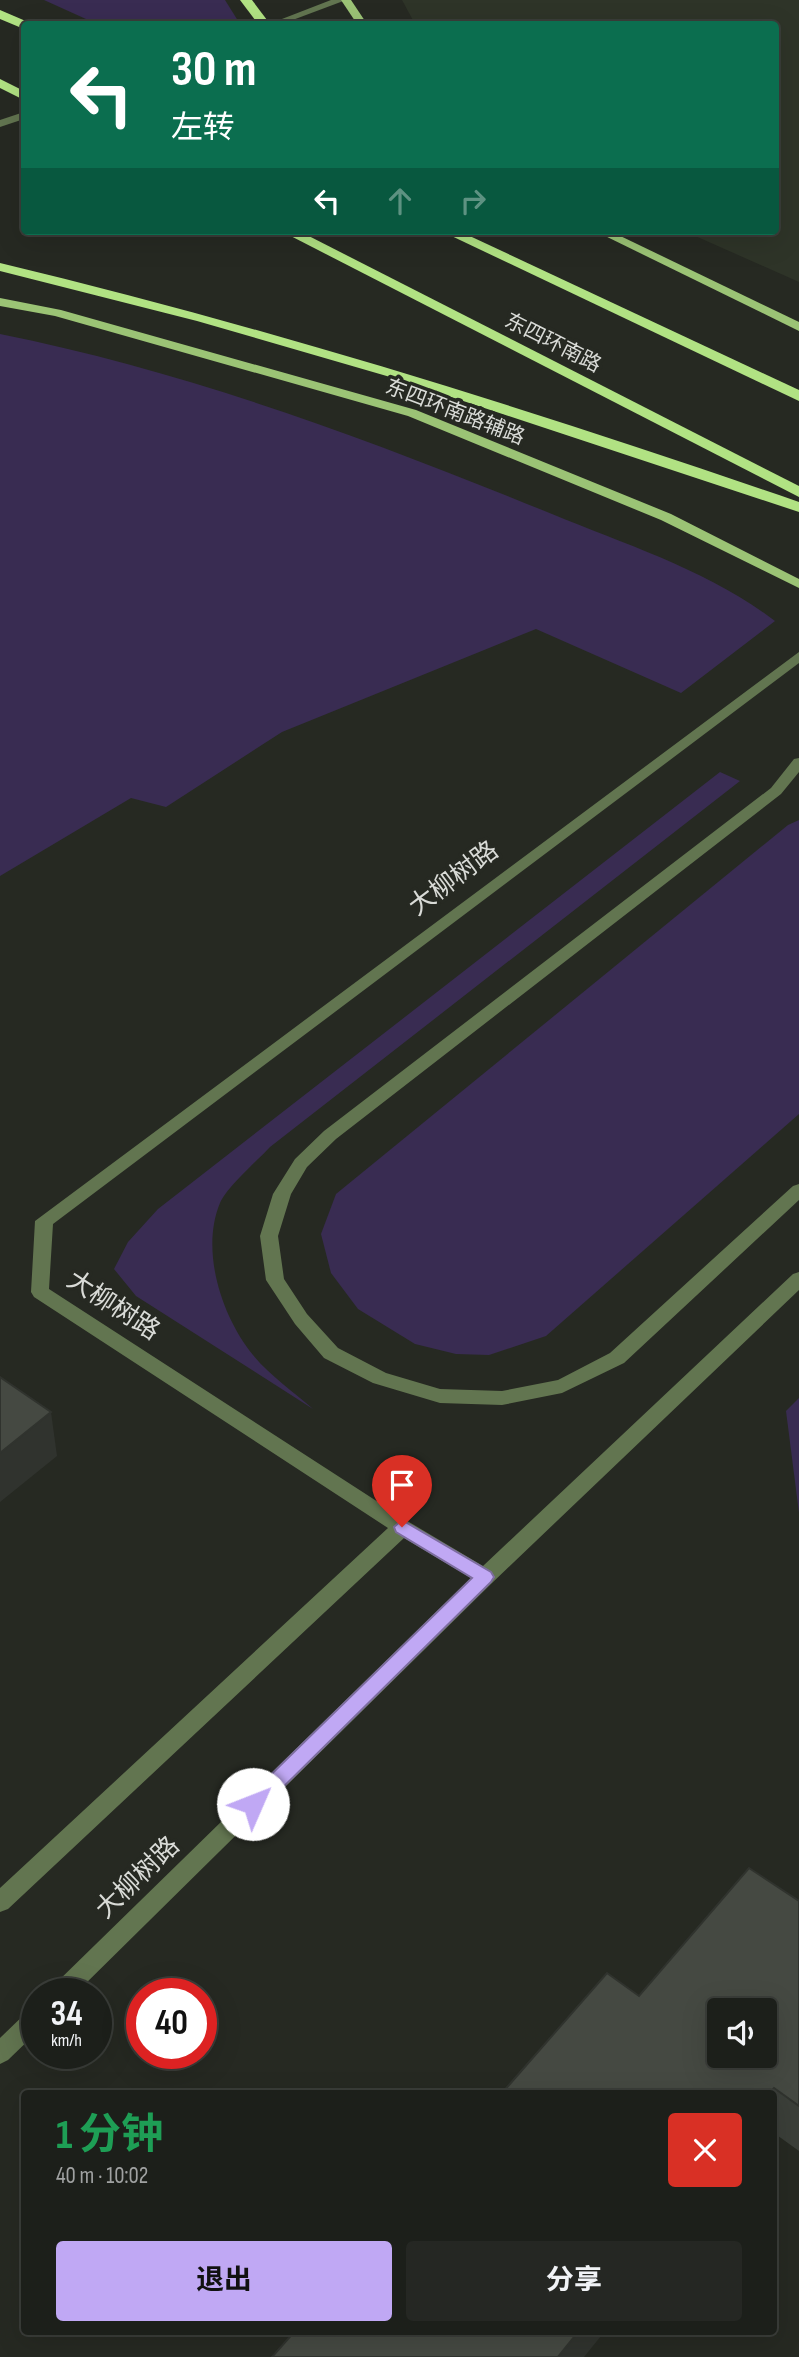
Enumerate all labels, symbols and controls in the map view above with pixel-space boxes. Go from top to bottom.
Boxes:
text: 30 m [171,41,256,100]
icon: left [56,49,147,140]
text: 左转 [171,109,235,148]
icon: left [308,182,346,220]
icon: ahead [381,182,419,220]
icon: right [454,182,492,220]
street label: 东四环南路 [501,308,605,378]
street label: 东四环南路辅路 [382,374,528,450]
street label: 大柳树路 [403,835,505,923]
street label: 大柳树路 [61,1265,165,1347]
pin [372,1455,432,1527]
icon: arrive [383,1466,421,1504]
position arrow [216,1767,290,1841]
street label: 大柳树路 [90,1831,186,1925]
speed limit sign: 40 [126,1978,217,2069]
text: 34 [51,1993,83,2036]
map controls [707,1998,777,2068]
button: sound [707,1998,777,2068]
text: km/h [51,2030,82,2051]
text: 1 分钟 [56,2110,163,2161]
button: close [668,2113,742,2187]
text: 40 m · 10:02 [56,2162,148,2190]
button: 退出 [56,2241,392,2321]
button: 分享 [406,2241,742,2321]

